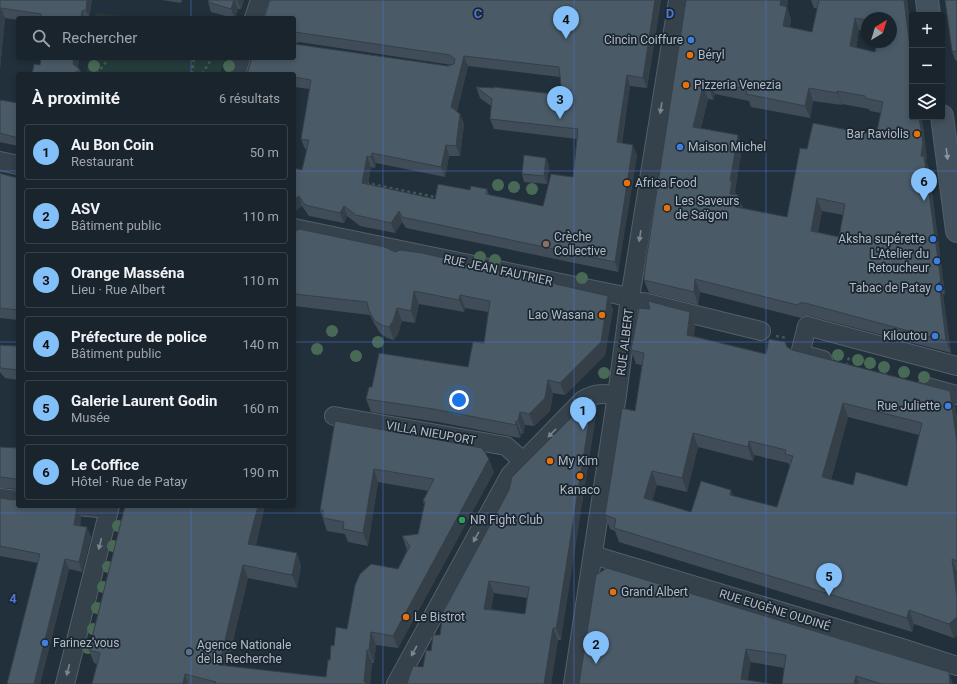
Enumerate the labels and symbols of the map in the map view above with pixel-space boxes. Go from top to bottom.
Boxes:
text: C [474,6,483,21]
pin: 4 [553,6,579,39]
text: D [666,6,674,21]
north arrow [861,12,897,48]
place label: Cincin Coiffure [604,33,683,47]
marker: Cincin Coiffure [686,35,696,45]
place label: Béryl [698,48,725,62]
marker: Béryl [685,50,695,60]
place label: Pizzeria Venezia [694,78,781,92]
marker: Pizzeria Venezia [681,80,691,90]
pin: 3 [547,86,573,119]
one-way arrow [658,102,664,114]
place label: Bar Raviolis [847,127,909,141]
marker: Bar Raviolis [912,129,922,139]
place label: Maison Michel [688,140,766,154]
marker: Maison Michel [675,142,685,152]
one-way arrow [944,148,950,160]
pin: 6 [911,168,937,201]
place label: Africa Food [635,176,697,190]
marker: Africa Food [622,178,632,188]
place label: Les Saveurs de Saïgon [675,194,740,222]
marker: Les Saveurs de Saïgon [662,203,672,213]
place label: Crèche Collective [554,230,606,258]
one-way arrow [637,230,643,242]
place label: Aksha supérette [838,232,925,246]
marker: Aksha supérette [928,234,938,244]
marker: Crèche Collective [541,239,551,249]
place label: L'Atelier du Retoucheur [868,247,929,275]
street label: RUE JEAN FAUTRIER [442,252,554,289]
marker: L'Atelier du Retoucheur [932,256,942,266]
place label: Tabac de Patay [849,281,931,295]
marker: Tabac de Patay [934,283,944,293]
place label: Lao Wasana [528,308,594,322]
street label: RUE ALBERT [614,308,636,376]
marker: Lao Wasana [597,310,607,320]
place label: Kiloutou [883,329,927,343]
marker: Kiloutou [930,331,940,341]
your location [449,390,469,410]
pin: 1 [570,397,596,430]
place label: Rue Juliette [877,399,940,413]
marker: Rue Juliette [943,401,953,411]
street label: VILLA NIEUPORT [385,418,477,448]
one-way arrow [547,428,557,438]
place label: My Kim [558,454,598,468]
marker: My Kim [545,456,555,466]
marker: Kanaco [575,471,585,481]
place label: Kanaco [560,483,600,497]
place label: NR Fight Club [470,513,543,527]
marker: NR Fight Club [457,515,467,525]
one-way arrow [473,531,480,543]
one-way arrow [97,538,103,550]
pin: 5 [816,563,842,596]
place label: Grand Albert [621,585,688,599]
street label: RUE EUGÈNE OUDINÉ [718,585,833,634]
marker: Grand Albert [608,587,618,597]
text: 4 [9,591,17,606]
place label: Le Bistrot [414,610,465,624]
marker: Le Bistrot [401,612,411,622]
pin: 2 [583,631,609,664]
place label: Farinez'vous [53,636,119,650]
marker: Farinez'vous [40,638,50,648]
place label: Agence Nationale de la Recherche [197,638,291,666]
one-way arrow [410,645,417,657]
marker: Agence Nationale de la Recherche [184,647,194,657]
one-way arrow [65,664,71,676]

